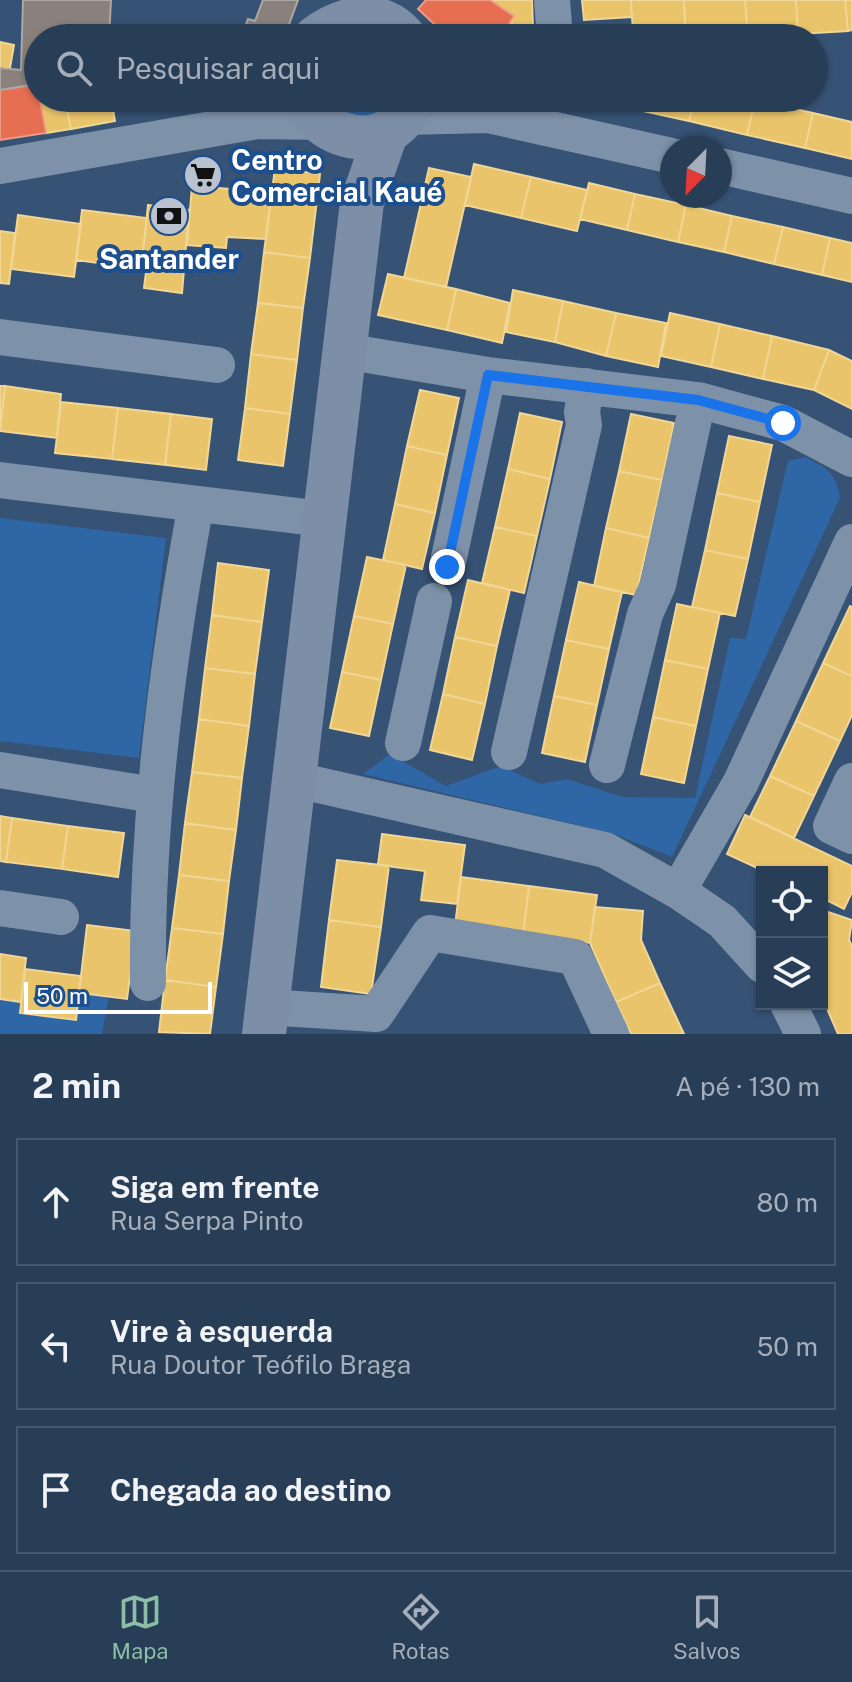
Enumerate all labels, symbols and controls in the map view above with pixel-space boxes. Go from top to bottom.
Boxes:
search box [24,24,828,112]
icon: search [52,46,96,90]
text: Pesquisar aqui [116,50,320,86]
north arrow [660,136,732,208]
place label: Centro Comercial Kaué [231,143,443,208]
supermarket icon: Centro Comercial Kaué [182,154,224,196]
bank icon: Santander [148,195,190,237]
place label: Santander [99,242,239,275]
route start [765,405,801,441]
route end [429,549,465,585]
map controls [756,866,828,1010]
button: locate [756,866,828,938]
button: layers [756,938,828,1010]
scale bar [24,978,212,1014]
text: 50 m [36,983,88,1009]
text: 2 min [32,1066,121,1106]
text: A pé · 130 m [675,1071,820,1102]
text: Siga em frente [110,1169,320,1205]
icon: ahead [34,1180,78,1224]
text: 80 m [757,1187,818,1218]
text: Rua Serpa Pinto [110,1205,304,1236]
text: Vire à esquerda [110,1313,333,1349]
icon: left [34,1324,78,1368]
text: 50 m [757,1331,818,1362]
text: Rua Doutor Teófilo Braga [110,1349,411,1380]
icon: arrive [34,1468,78,1512]
text: Chegada ao destino [110,1472,391,1508]
tab: Mapa [112,1590,168,1664]
tab: Rotas [392,1590,450,1664]
tab: Salvos [673,1590,740,1664]

